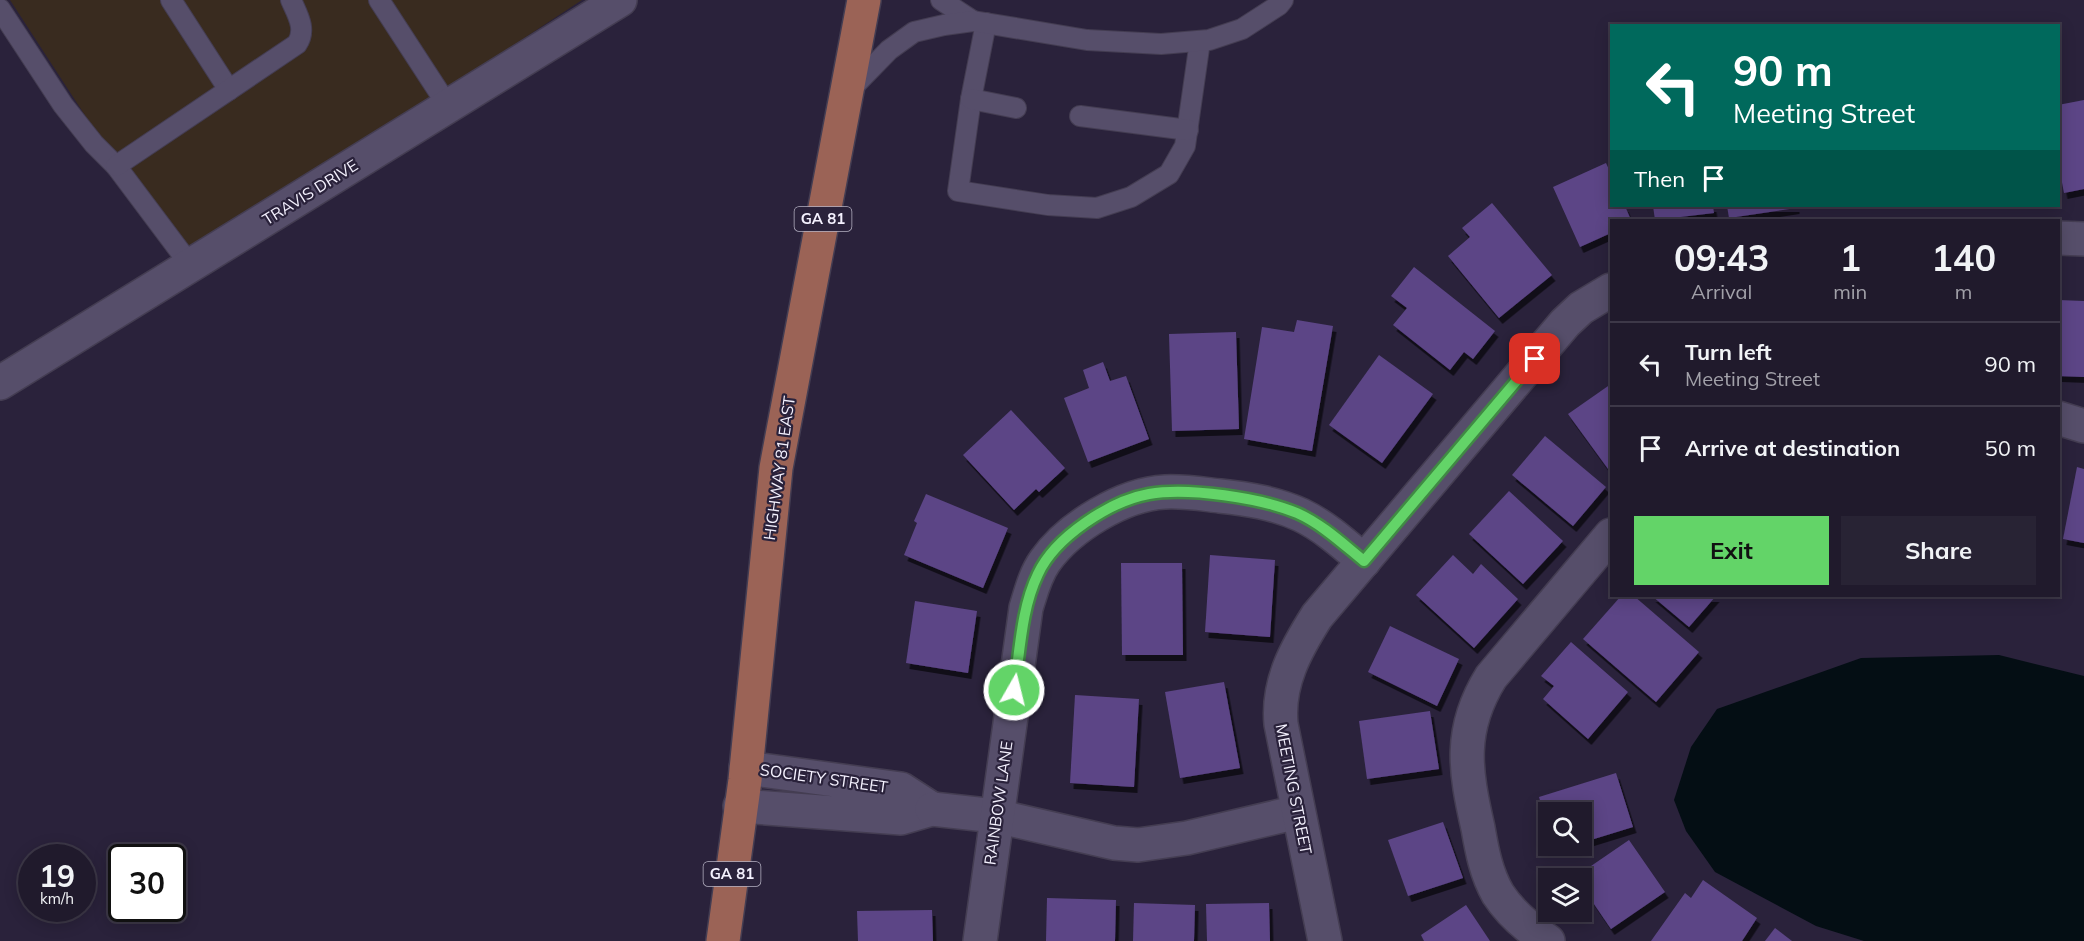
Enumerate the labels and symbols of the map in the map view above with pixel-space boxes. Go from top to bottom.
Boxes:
street label: TRAVIS DRIVE [259,155,361,229]
road number: GA 81 [794,207,852,231]
pin [1509,333,1560,384]
street label: HIGHWAY 81 EAST [759,394,799,541]
position arrow [982,658,1046,722]
street label: MEETING STREET [1272,722,1317,856]
street label: RAINBOW LANE [979,740,1017,866]
street label: SOCIETY STREET [759,759,890,797]
speed limit sign: 30 [108,844,186,922]
road number: GA 81 [704,862,760,886]

